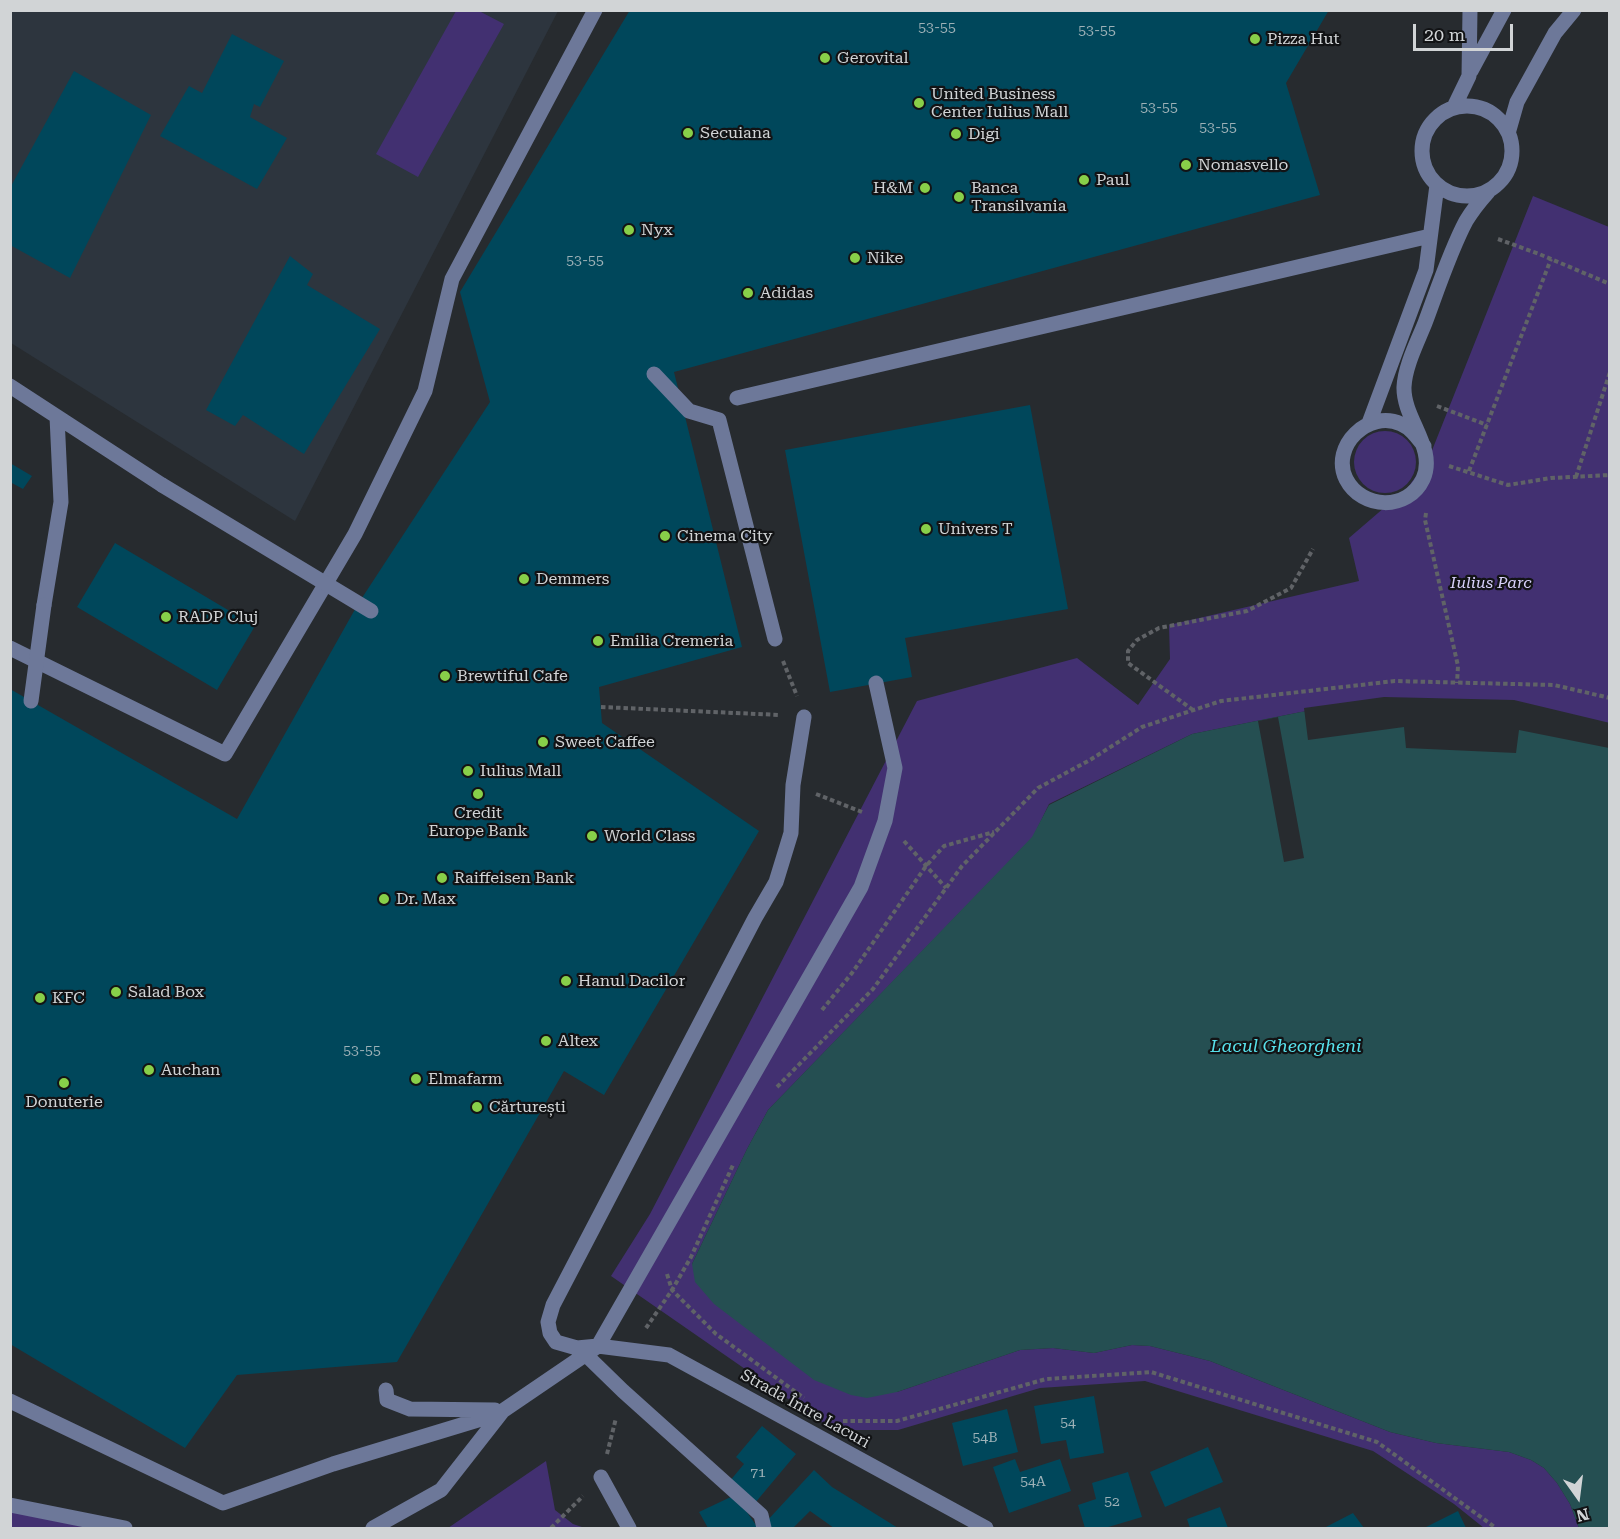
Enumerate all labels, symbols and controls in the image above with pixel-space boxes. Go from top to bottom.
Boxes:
scale bar [1416,12,1516,50]
house number: 53-55 [918,20,956,36]
house number: 53-55 [1078,23,1116,39]
text: 20 m [1424,24,1465,45]
place label: Pizza Hut [1267,29,1339,49]
marker: Pizza Hut [1248,32,1262,46]
place label: Gerovital [837,48,908,68]
marker: Gerovital [818,51,832,65]
place label: United Business Center Iulius Mall [931,84,1068,122]
marker: United Business Center Iulius Mall [912,96,926,110]
house number: 53-55 [1140,100,1178,116]
house number: 53-55 [1199,120,1237,136]
place label: Secuiana [700,123,771,143]
place label: Digi [968,124,1000,144]
marker: Secuiana [681,126,695,140]
marker: Digi [949,127,963,141]
place label: Nomasvello [1198,155,1288,175]
marker: Nomasvello [1179,158,1193,172]
place label: Paul [1096,170,1129,190]
marker: Paul [1077,173,1091,187]
place label: H&M [873,178,913,198]
place label: Banca Transilvania [971,178,1066,216]
marker: H&M [918,181,932,195]
marker: Banca Transilvania [952,190,966,204]
place label: Nyx [641,220,673,240]
marker: Nyx [622,223,636,237]
place label: Nike [867,248,903,268]
marker: Nike [848,251,862,265]
house number: 53-55 [566,253,604,269]
place label: Adidas [760,283,813,303]
marker: Adidas [741,286,755,300]
place label: Univers T [938,519,1013,539]
marker: Univers T [919,522,933,536]
place label: Cinema City [677,526,772,546]
marker: Cinema City [658,529,672,543]
place label: Demmers [536,569,609,589]
marker: Demmers [517,572,531,586]
park label: Iulius Parc [1450,573,1532,593]
place label: RADP Cluj [178,607,258,627]
marker: RADP Cluj [159,610,173,624]
place label: Emilia Cremeria [610,631,733,651]
marker: Emilia Cremeria [591,634,605,648]
place label: Brewtiful Cafe [457,666,568,686]
marker: Brewtiful Cafe [438,669,452,683]
place label: Sweet Caffee [555,732,655,752]
marker: Sweet Caffee [536,735,550,749]
place label: Iulius Mall [480,761,561,781]
marker: Iulius Mall [461,764,475,778]
marker: Credit Europe Bank [471,787,485,801]
place label: Credit Europe Bank [428,803,528,841]
place label: World Class [604,826,695,846]
marker: World Class [585,829,599,843]
place label: Raiffeisen Bank [454,868,574,888]
marker: Raiffeisen Bank [435,871,449,885]
place label: Dr. Max [396,889,456,909]
marker: Dr. Max [377,892,391,906]
place label: Hanul Dacilor [578,971,685,991]
marker: Hanul Dacilor [559,974,573,988]
place label: Salad Box [128,982,204,1002]
marker: Salad Box [109,985,123,999]
place label: KFC [52,988,85,1008]
marker: KFC [33,991,47,1005]
place label: Altex [558,1031,598,1051]
marker: Altex [539,1034,553,1048]
water label: Lacul Gheorgheni [1210,1036,1362,1058]
house number: 53-55 [343,1043,381,1059]
place label: Auchan [161,1060,220,1080]
marker: Auchan [142,1063,156,1077]
place label: Elmafarm [428,1069,502,1089]
marker: Elmafarm [409,1072,423,1086]
marker: Donuterie [57,1076,71,1090]
place label: Donuterie [25,1092,103,1112]
place label: Cărturești [489,1097,566,1117]
marker: Cărturești [470,1100,484,1114]
street label: Strada Între Lacuri [737,1366,873,1452]
house number: 54 [1060,1415,1076,1431]
house number: 54B [972,1430,998,1446]
house number: 71 [750,1465,766,1481]
north arrow [1548,1467,1608,1527]
house number: 54A [1020,1474,1046,1490]
house number: 52 [1104,1494,1120,1510]
text: N [1574,1504,1591,1526]

